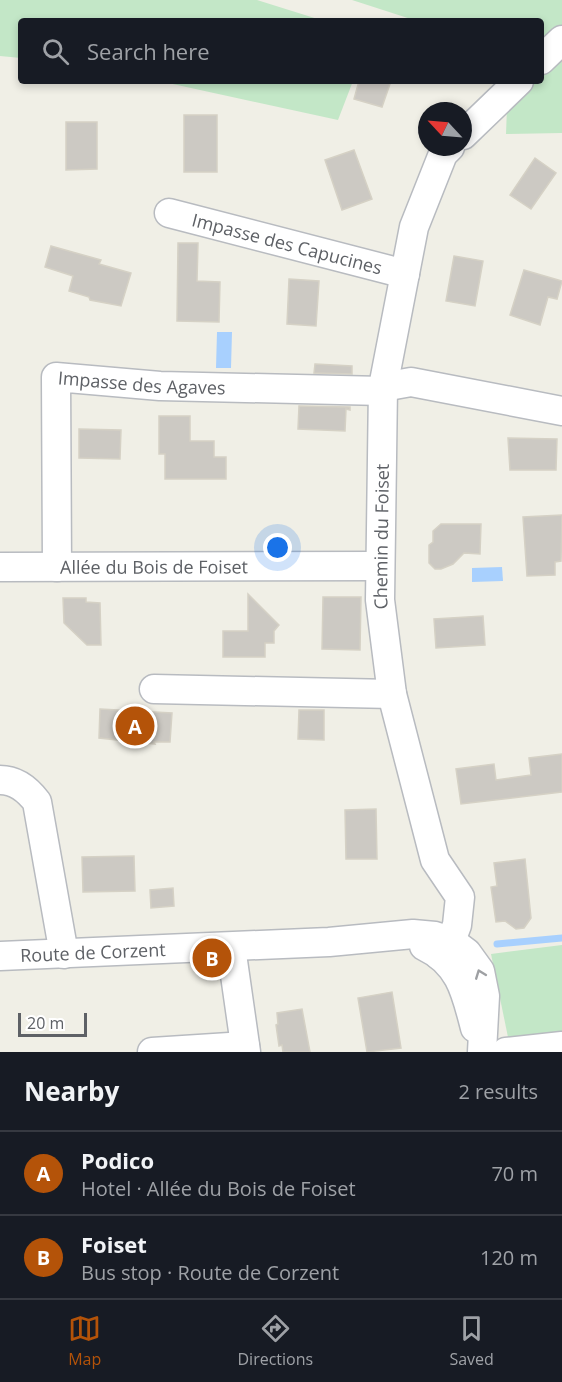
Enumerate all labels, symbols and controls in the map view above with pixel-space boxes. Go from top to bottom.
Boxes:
search box [18,18,544,84]
icon: search [39,35,72,68]
text: Search here [87,36,210,66]
north arrow [418,102,472,156]
street label: Impasse des Capucines [190,207,385,280]
street label: Impasse des Agaves [57,365,226,399]
street label: Chemin du Foiset [368,463,394,611]
your location [263,533,292,562]
street label: Allée du Bois de Foiset [60,554,248,579]
pin: A [116,704,154,748]
pin: B [192,936,232,980]
street label: Route de Corzent [20,937,166,967]
one-way arrow [475,969,487,980]
scale bar [18,1010,87,1038]
text: 20 m [27,1012,64,1034]
text: Nearby [24,1073,119,1109]
text: 2 results [458,1078,538,1105]
text: Podico [81,1145,154,1175]
text: A [37,1160,50,1187]
text: 70 m [491,1160,538,1187]
text: Hotel · Allée du Bois de Foiset [81,1175,356,1202]
text: Foiset [81,1229,147,1259]
text: B [37,1244,50,1271]
text: 120 m [480,1244,538,1271]
text: Bus stop · Route de Corzent [81,1259,339,1286]
tab: Map [68,1312,101,1370]
tab: Directions [238,1312,313,1370]
tab: Saved [449,1312,494,1370]

